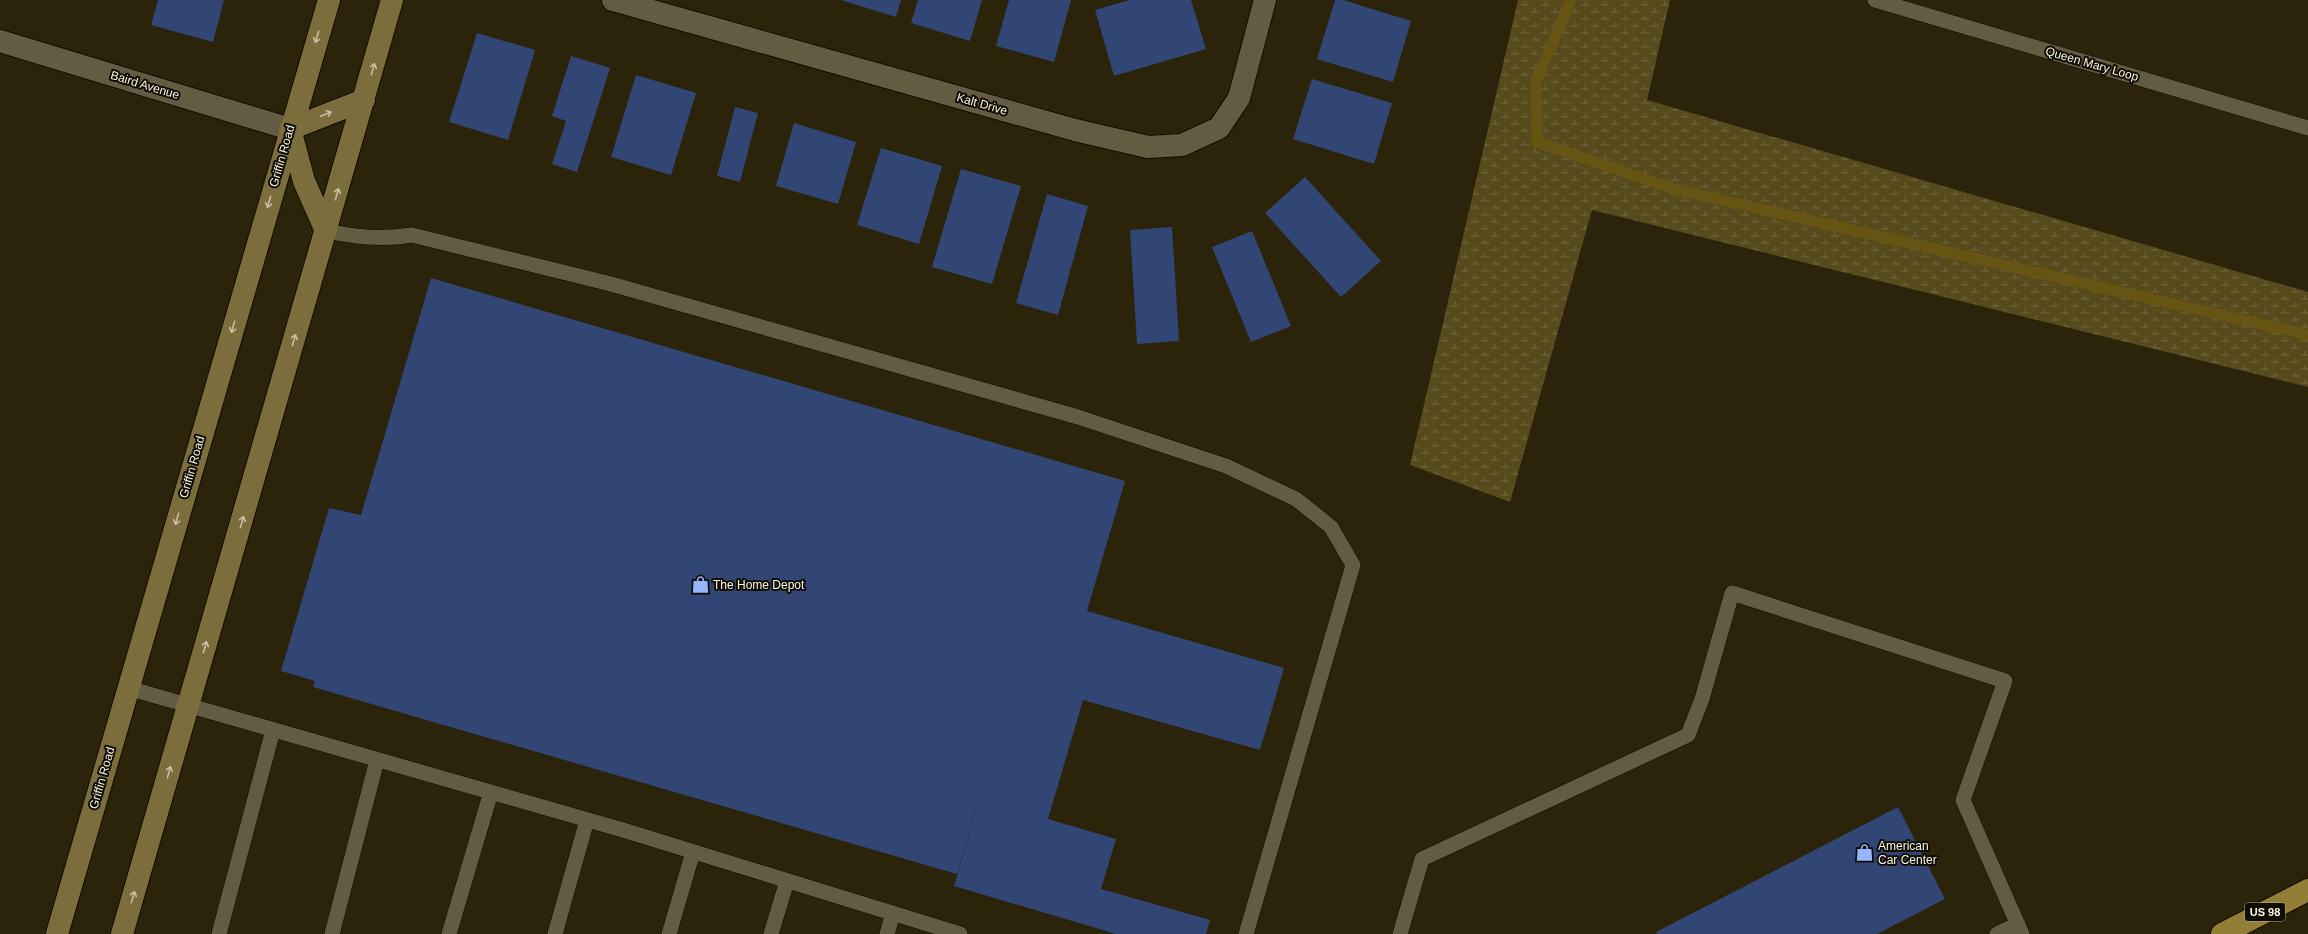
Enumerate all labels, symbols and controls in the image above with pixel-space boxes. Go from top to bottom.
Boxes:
one-way arrow [313,31,320,44]
street label: Queen Mary Loop [2044,44,2140,84]
one-way arrow [370,62,377,75]
street label: Baird Avenue [109,68,181,102]
street label: Kalt Drive [955,90,1009,118]
one-way arrow [320,110,332,118]
street label: Griffin Road [266,123,298,189]
one-way arrow [334,187,341,200]
one-way arrow [265,196,272,209]
one-way arrow [229,320,236,333]
one-way arrow [291,334,299,347]
street label: Griffin Road [176,434,208,500]
one-way arrow [173,513,180,526]
one-way arrow [239,516,246,529]
shop icon: The Home Depot [690,575,710,595]
place label: The Home Depot [713,578,805,592]
one-way arrow [202,640,209,653]
street label: Griffin Road [86,745,118,811]
one-way arrow [166,765,173,778]
place label: American Car Center [1878,839,1937,867]
shop icon: American Car Center [1855,843,1875,863]
one-way arrow [130,890,137,903]
road number: US 98 [2245,903,2285,921]

